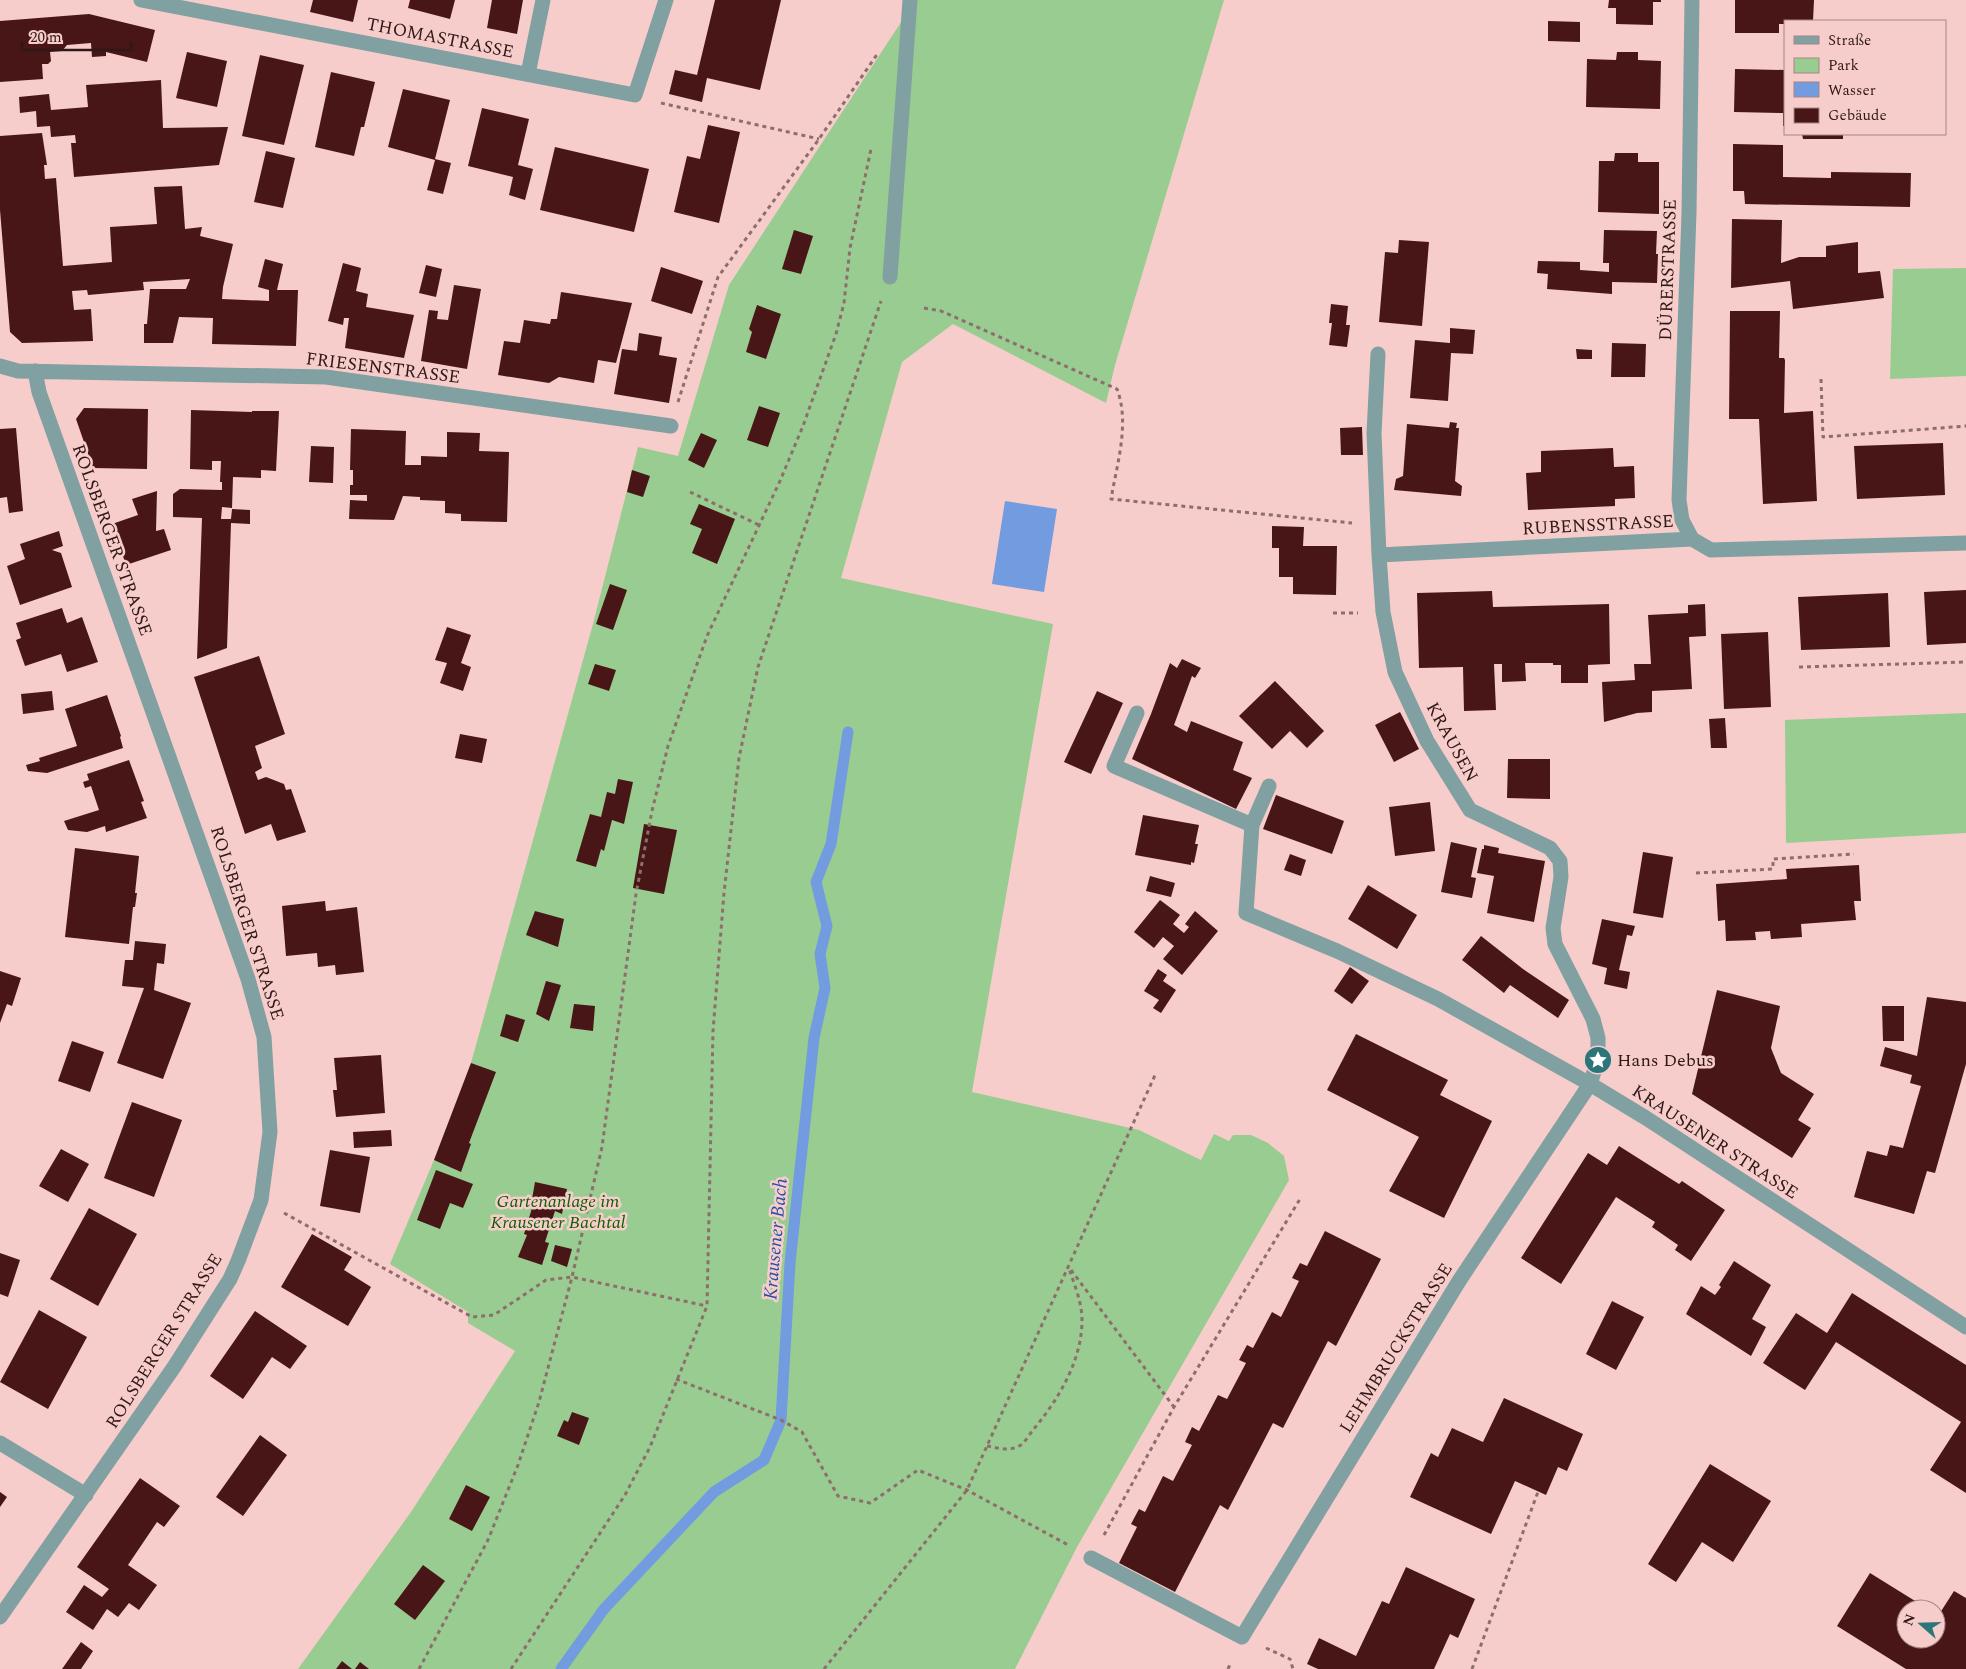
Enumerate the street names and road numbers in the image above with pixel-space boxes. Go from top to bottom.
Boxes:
street label: THOMASTRASSE [364,10,516,66]
street label: DÜRERSTRASSE [1652,199,1684,341]
street label: FRIESENSTRASSE [304,345,462,391]
street label: ROLSBERGER STRASSE [65,440,159,640]
street label: RUBENSSTRASSE [1522,508,1674,542]
street label: KRAUSEN [1419,697,1485,787]
street label: ROLSBERGER STRASSE [203,822,291,1024]
street label: KRAUSENER STRASSE [1626,1078,1804,1206]
street label: ROLSBERGER STRASSE [99,1248,229,1434]
street label: LEHMBRUCKSTRASSE [1333,1258,1459,1438]

